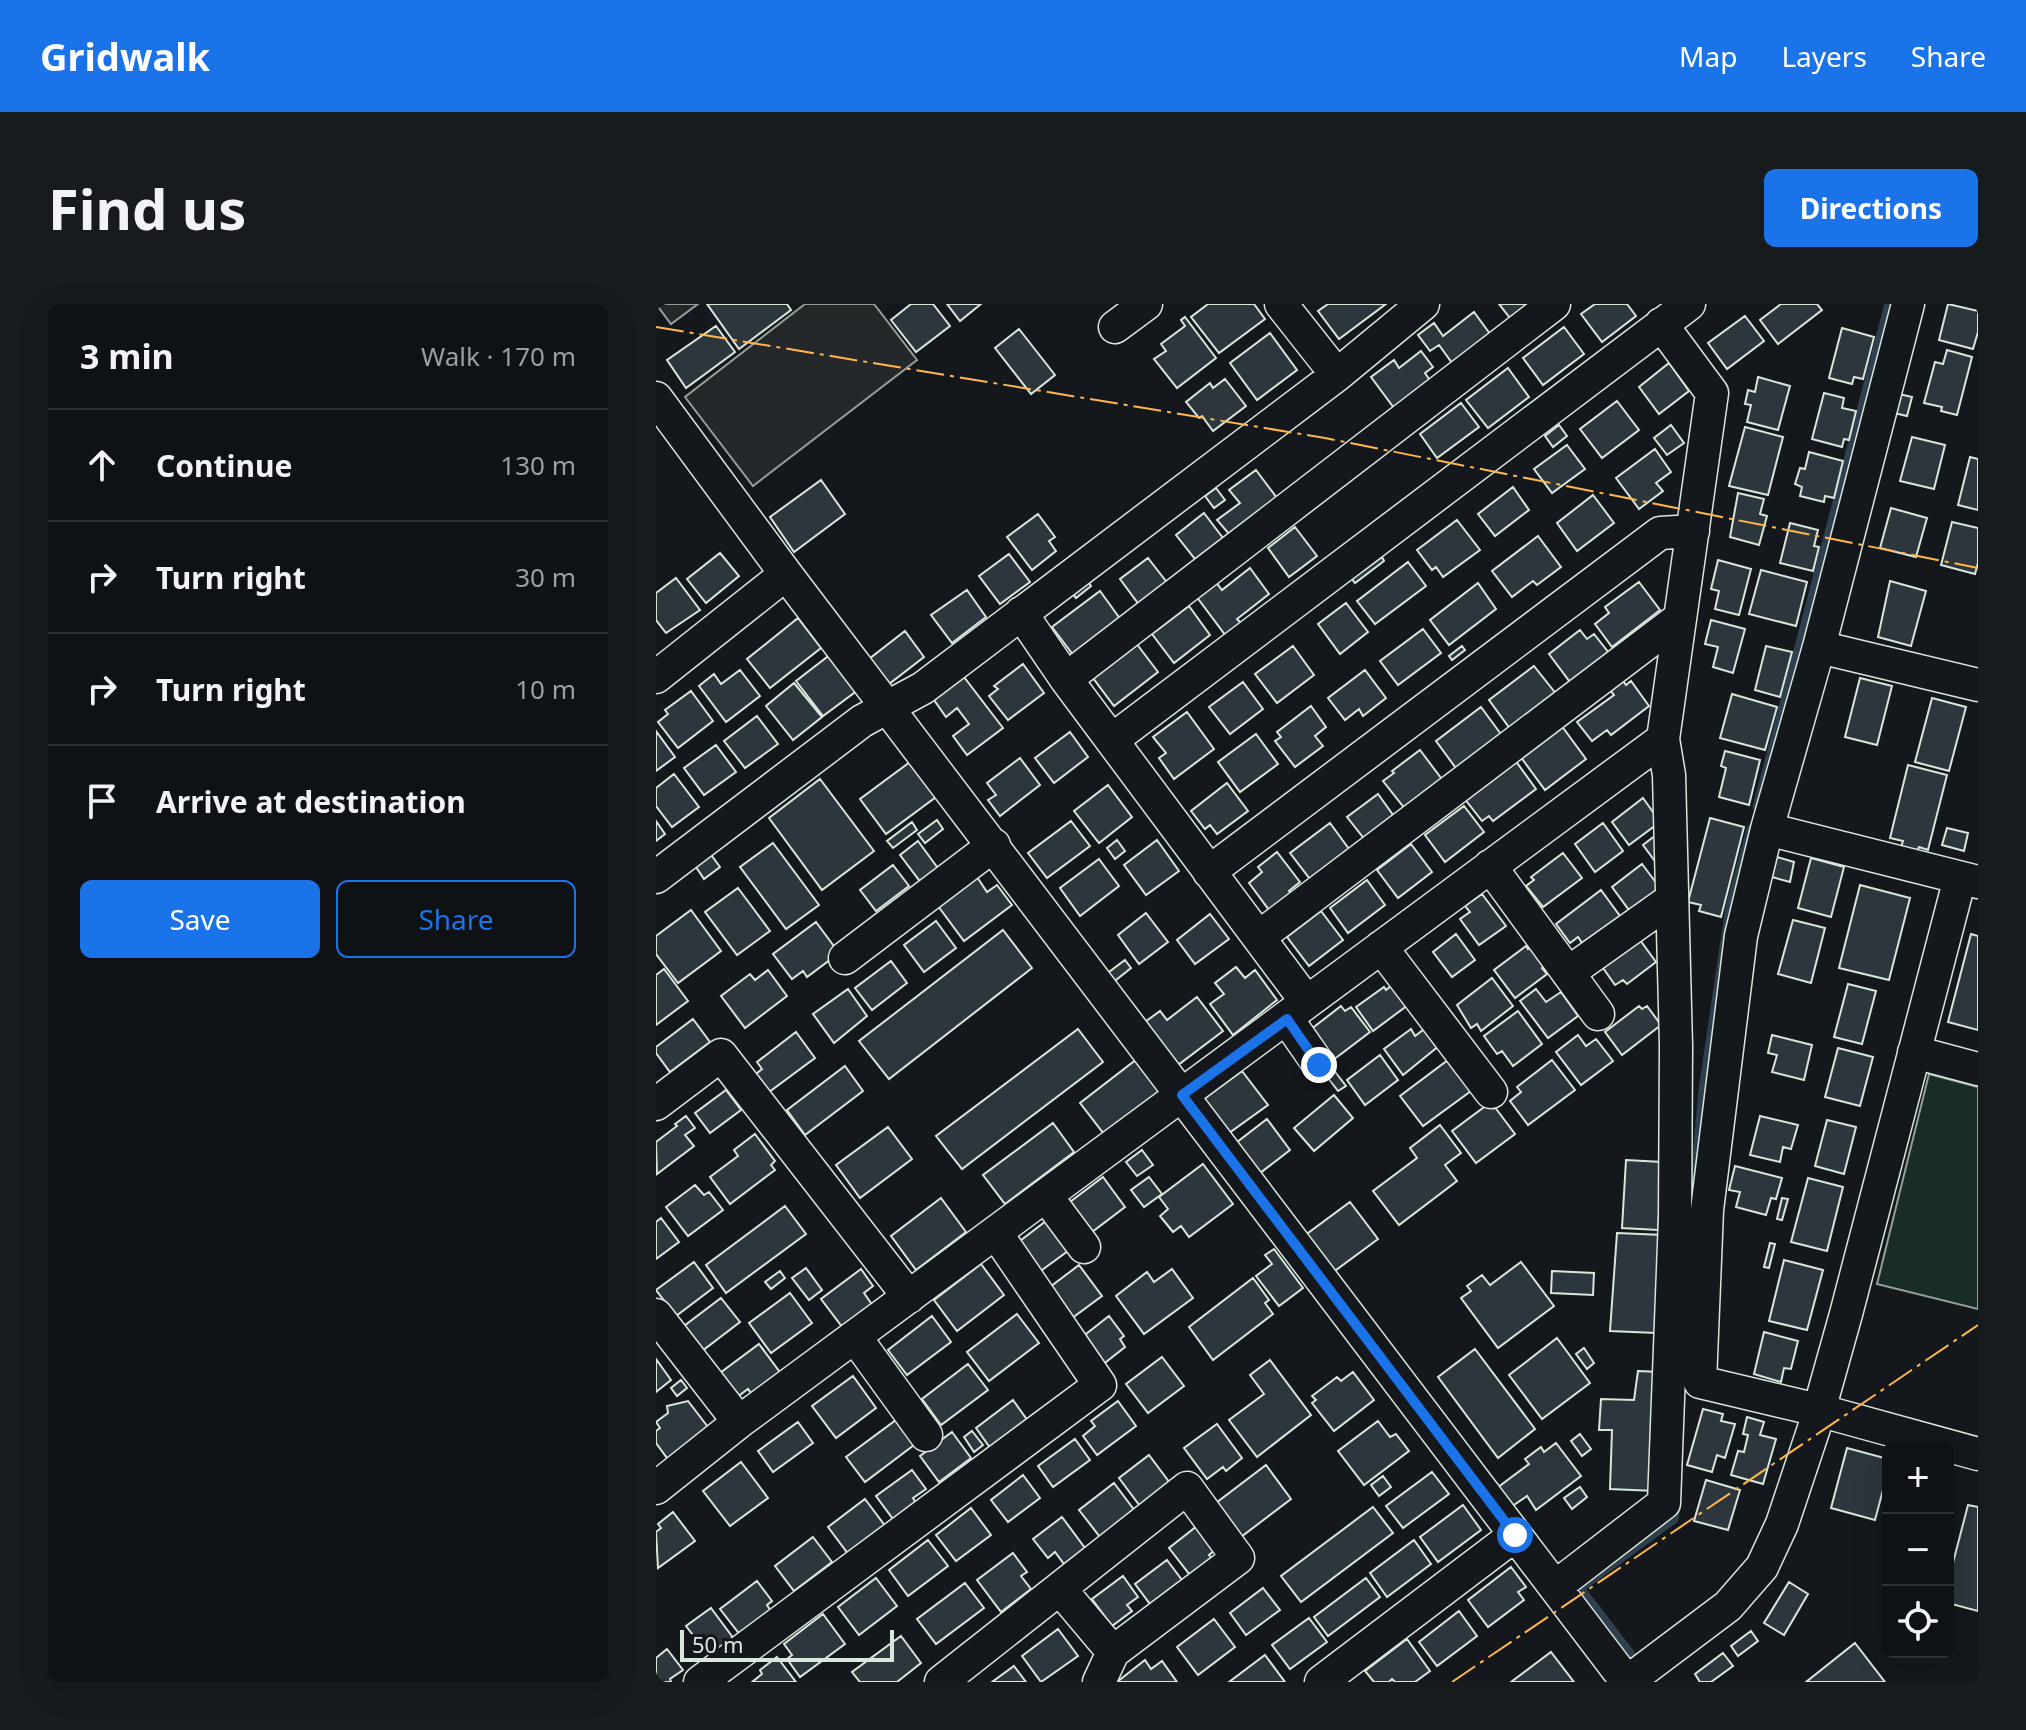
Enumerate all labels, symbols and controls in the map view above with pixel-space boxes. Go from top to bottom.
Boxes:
text: Gridwalk [40,30,210,82]
text: Map [1679,37,1737,75]
text: Layers [1781,37,1867,75]
text: Share [1911,37,1986,75]
button: Directions [1764,169,1978,247]
text: Find us [48,170,246,246]
text: 3 min [80,333,174,379]
text: Walk · 170 m [421,338,576,374]
icon: ahead [80,443,124,487]
text: Continue [156,445,292,486]
text: 130 m [500,447,576,483]
icon: right [80,555,124,599]
text: Turn right [156,557,306,598]
text: 30 m [515,559,576,595]
icon: right [80,667,124,711]
text: Turn right [156,669,306,710]
text: 10 m [515,671,576,707]
icon: arrive [80,779,124,823]
text: Arrive at destination [156,781,466,822]
button: Save [80,880,320,958]
button: Share [336,880,576,958]
route end [1301,1047,1337,1083]
map controls [1882,1442,1954,1658]
button: + [1882,1442,1954,1514]
button: − [1882,1514,1954,1586]
route start [1497,1517,1533,1553]
button: locate [1882,1586,1954,1658]
scale bar [680,1626,894,1662]
text: 50 m [692,1629,743,1659]

